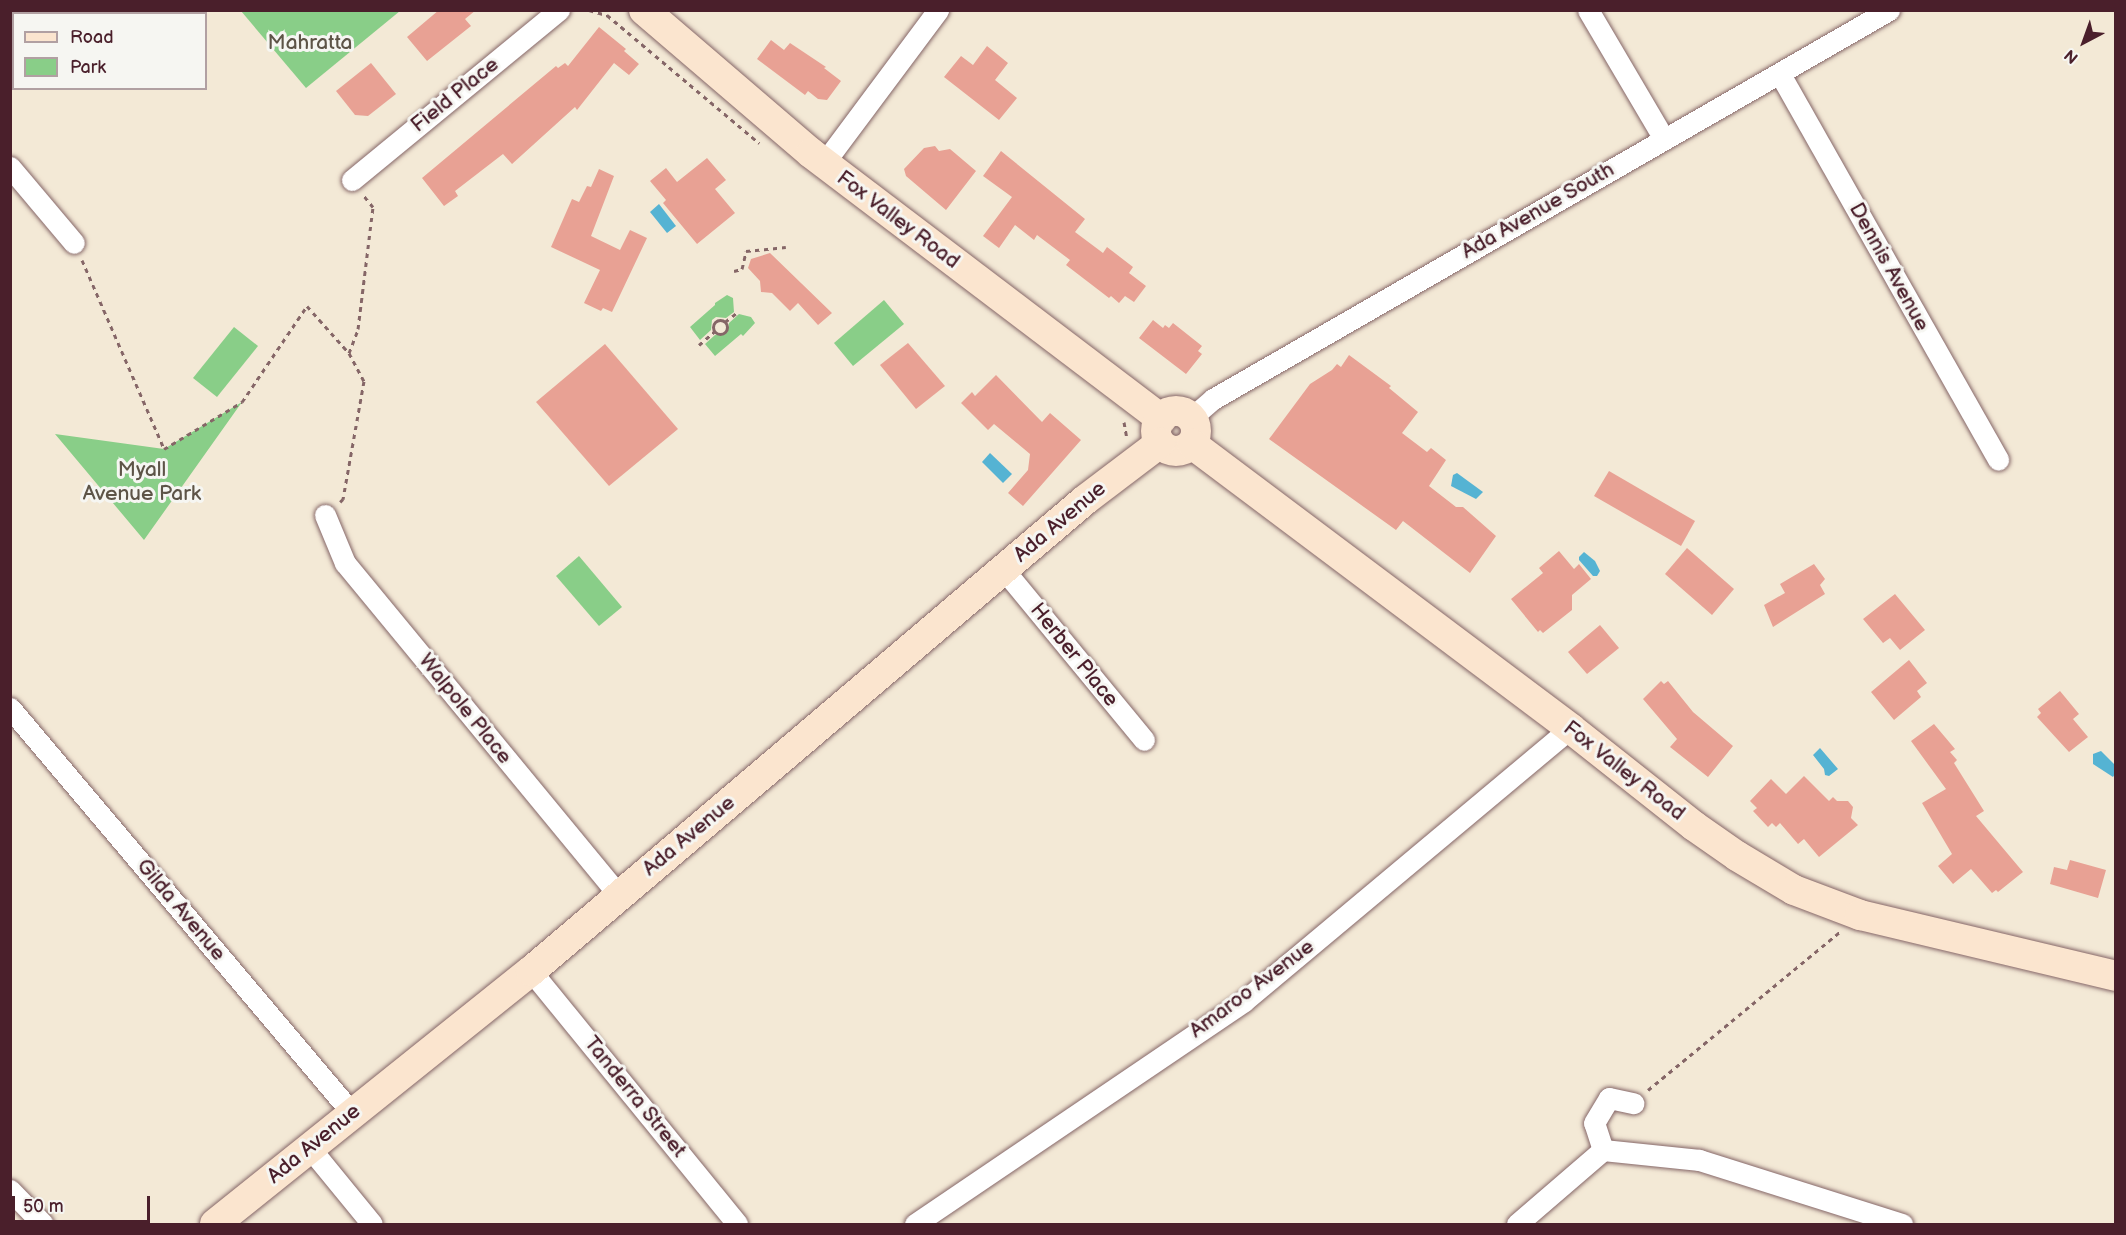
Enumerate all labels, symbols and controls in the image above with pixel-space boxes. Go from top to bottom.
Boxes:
legend [12,12,207,90]
north arrow [2054,12,2114,72]
text: Road [70,27,114,48]
park label: Mahratta [268,30,352,56]
text: N [2061,45,2083,67]
street label: Field Place [406,52,504,138]
text: Park [70,57,106,78]
street label: Ada Avenue South [1457,157,1619,265]
street label: Fox Valley Road [831,165,965,275]
street label: Dennis Avenue [1843,199,1935,335]
park label: Myall Avenue Park [83,457,201,507]
street label: Ada Avenue [1009,476,1111,568]
street label: Herber Place [1025,598,1123,712]
street label: Walpole Place [413,649,517,769]
street label: Fox Valley Road [1557,715,1691,827]
street label: Ada Avenue [638,790,740,882]
street label: Gilda Avenue [131,854,231,966]
street label: Amaroo Avenue [1185,934,1319,1044]
street label: Tanderra Street [578,1031,692,1163]
street label: Ada Avenue [262,1099,366,1189]
scale bar [15,1184,153,1222]
text: 50 m [23,1196,64,1217]

